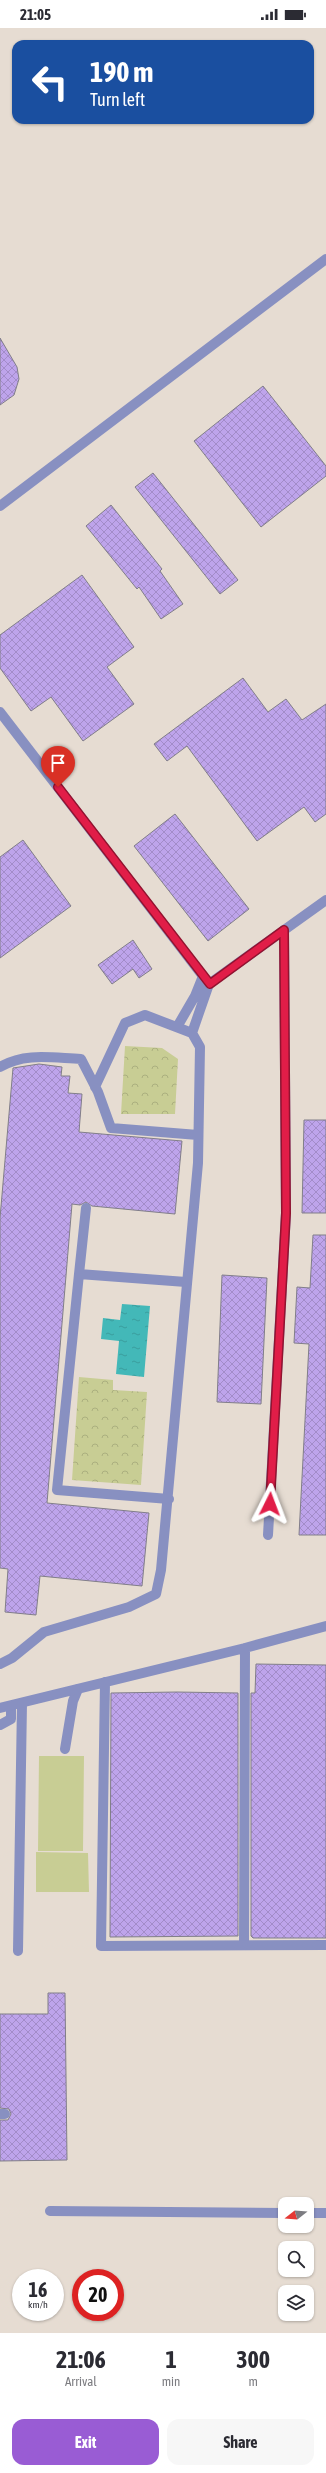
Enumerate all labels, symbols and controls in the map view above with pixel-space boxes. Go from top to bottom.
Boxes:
text: 21:05 [20,6,51,23]
icon: left [24,56,76,108]
text: 190 m [90,56,153,88]
text: Turn left [90,89,145,110]
pin [41,746,75,787]
icon: arrive [47,752,69,774]
position arrow [249,1483,291,1525]
north arrow [278,2197,314,2233]
map controls [278,2197,314,2321]
button: search [278,2241,314,2277]
speed limit sign: 20 [72,2269,124,2321]
text: 16 [29,2278,47,2301]
button: layers [278,2285,314,2321]
text: km/h [28,2299,48,2310]
text: 21:06 [56,2346,106,2373]
text: 1 [165,2346,177,2373]
text: 300 [236,2346,270,2373]
text: Arrival [65,2374,97,2389]
text: min [162,2374,180,2389]
text: m [248,2374,258,2389]
button: Exit [12,2419,159,2465]
button: Share [167,2419,314,2465]

